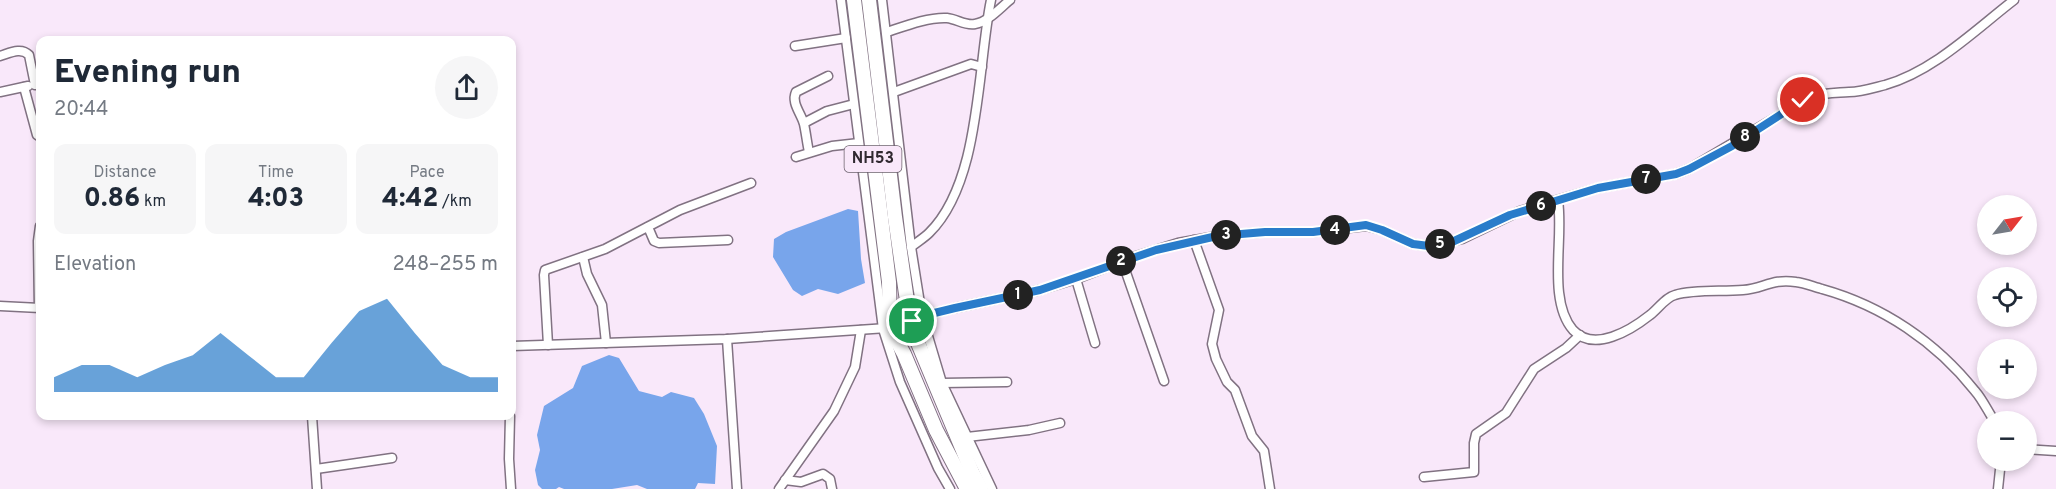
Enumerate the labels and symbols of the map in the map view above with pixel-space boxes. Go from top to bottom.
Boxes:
pin [1777,74,1828,125]
pin: 8 [1730,122,1760,152]
road number: NH53 [844,146,902,172]
pin: 7 [1631,164,1661,194]
pin: 6 [1526,191,1556,221]
north arrow [1977,195,2037,255]
pin: 4 [1320,215,1350,245]
pin: 3 [1211,220,1241,250]
pin: 5 [1425,229,1455,259]
pin: 2 [1106,246,1136,276]
pin: 1 [1003,280,1033,310]
pin [886,295,937,346]

